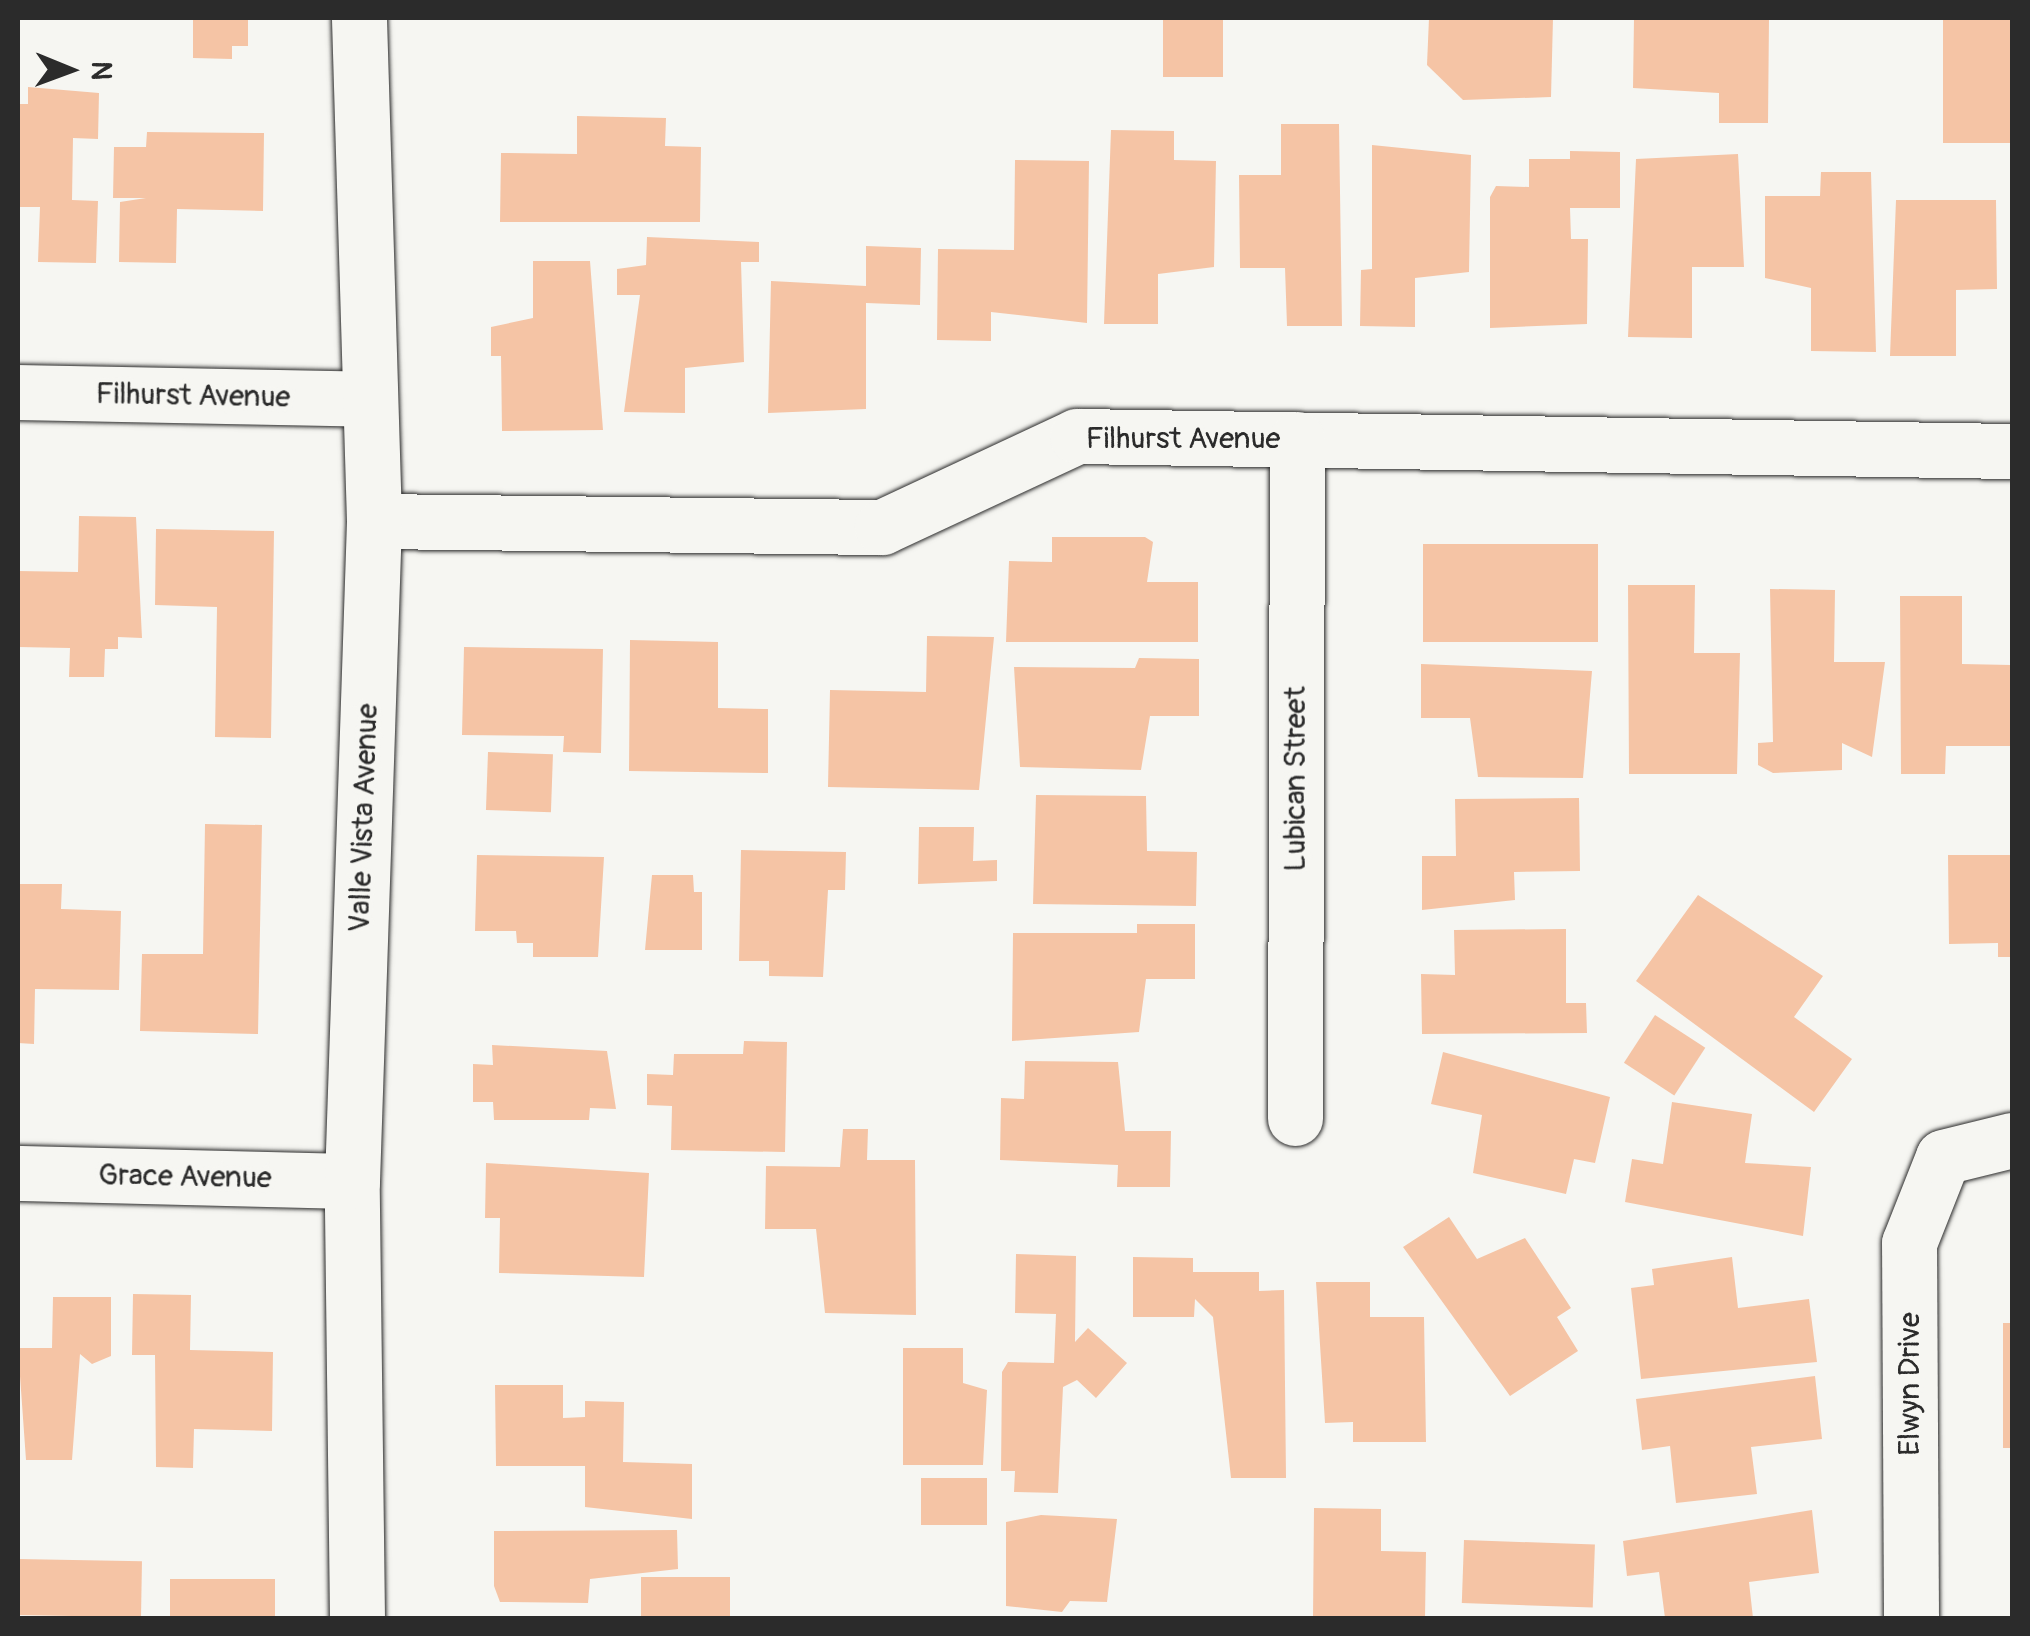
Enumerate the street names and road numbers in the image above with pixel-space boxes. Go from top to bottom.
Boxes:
street label: Filhurst Avenue [95,376,291,416]
street label: Filhurst Avenue [1086,421,1280,457]
street label: Lubican Street [1278,686,1314,872]
street label: Valle Vista Avenue [342,703,386,933]
street label: Grace Avenue [98,1157,272,1197]
street label: Elwyn Drive [1892,1312,1928,1456]

